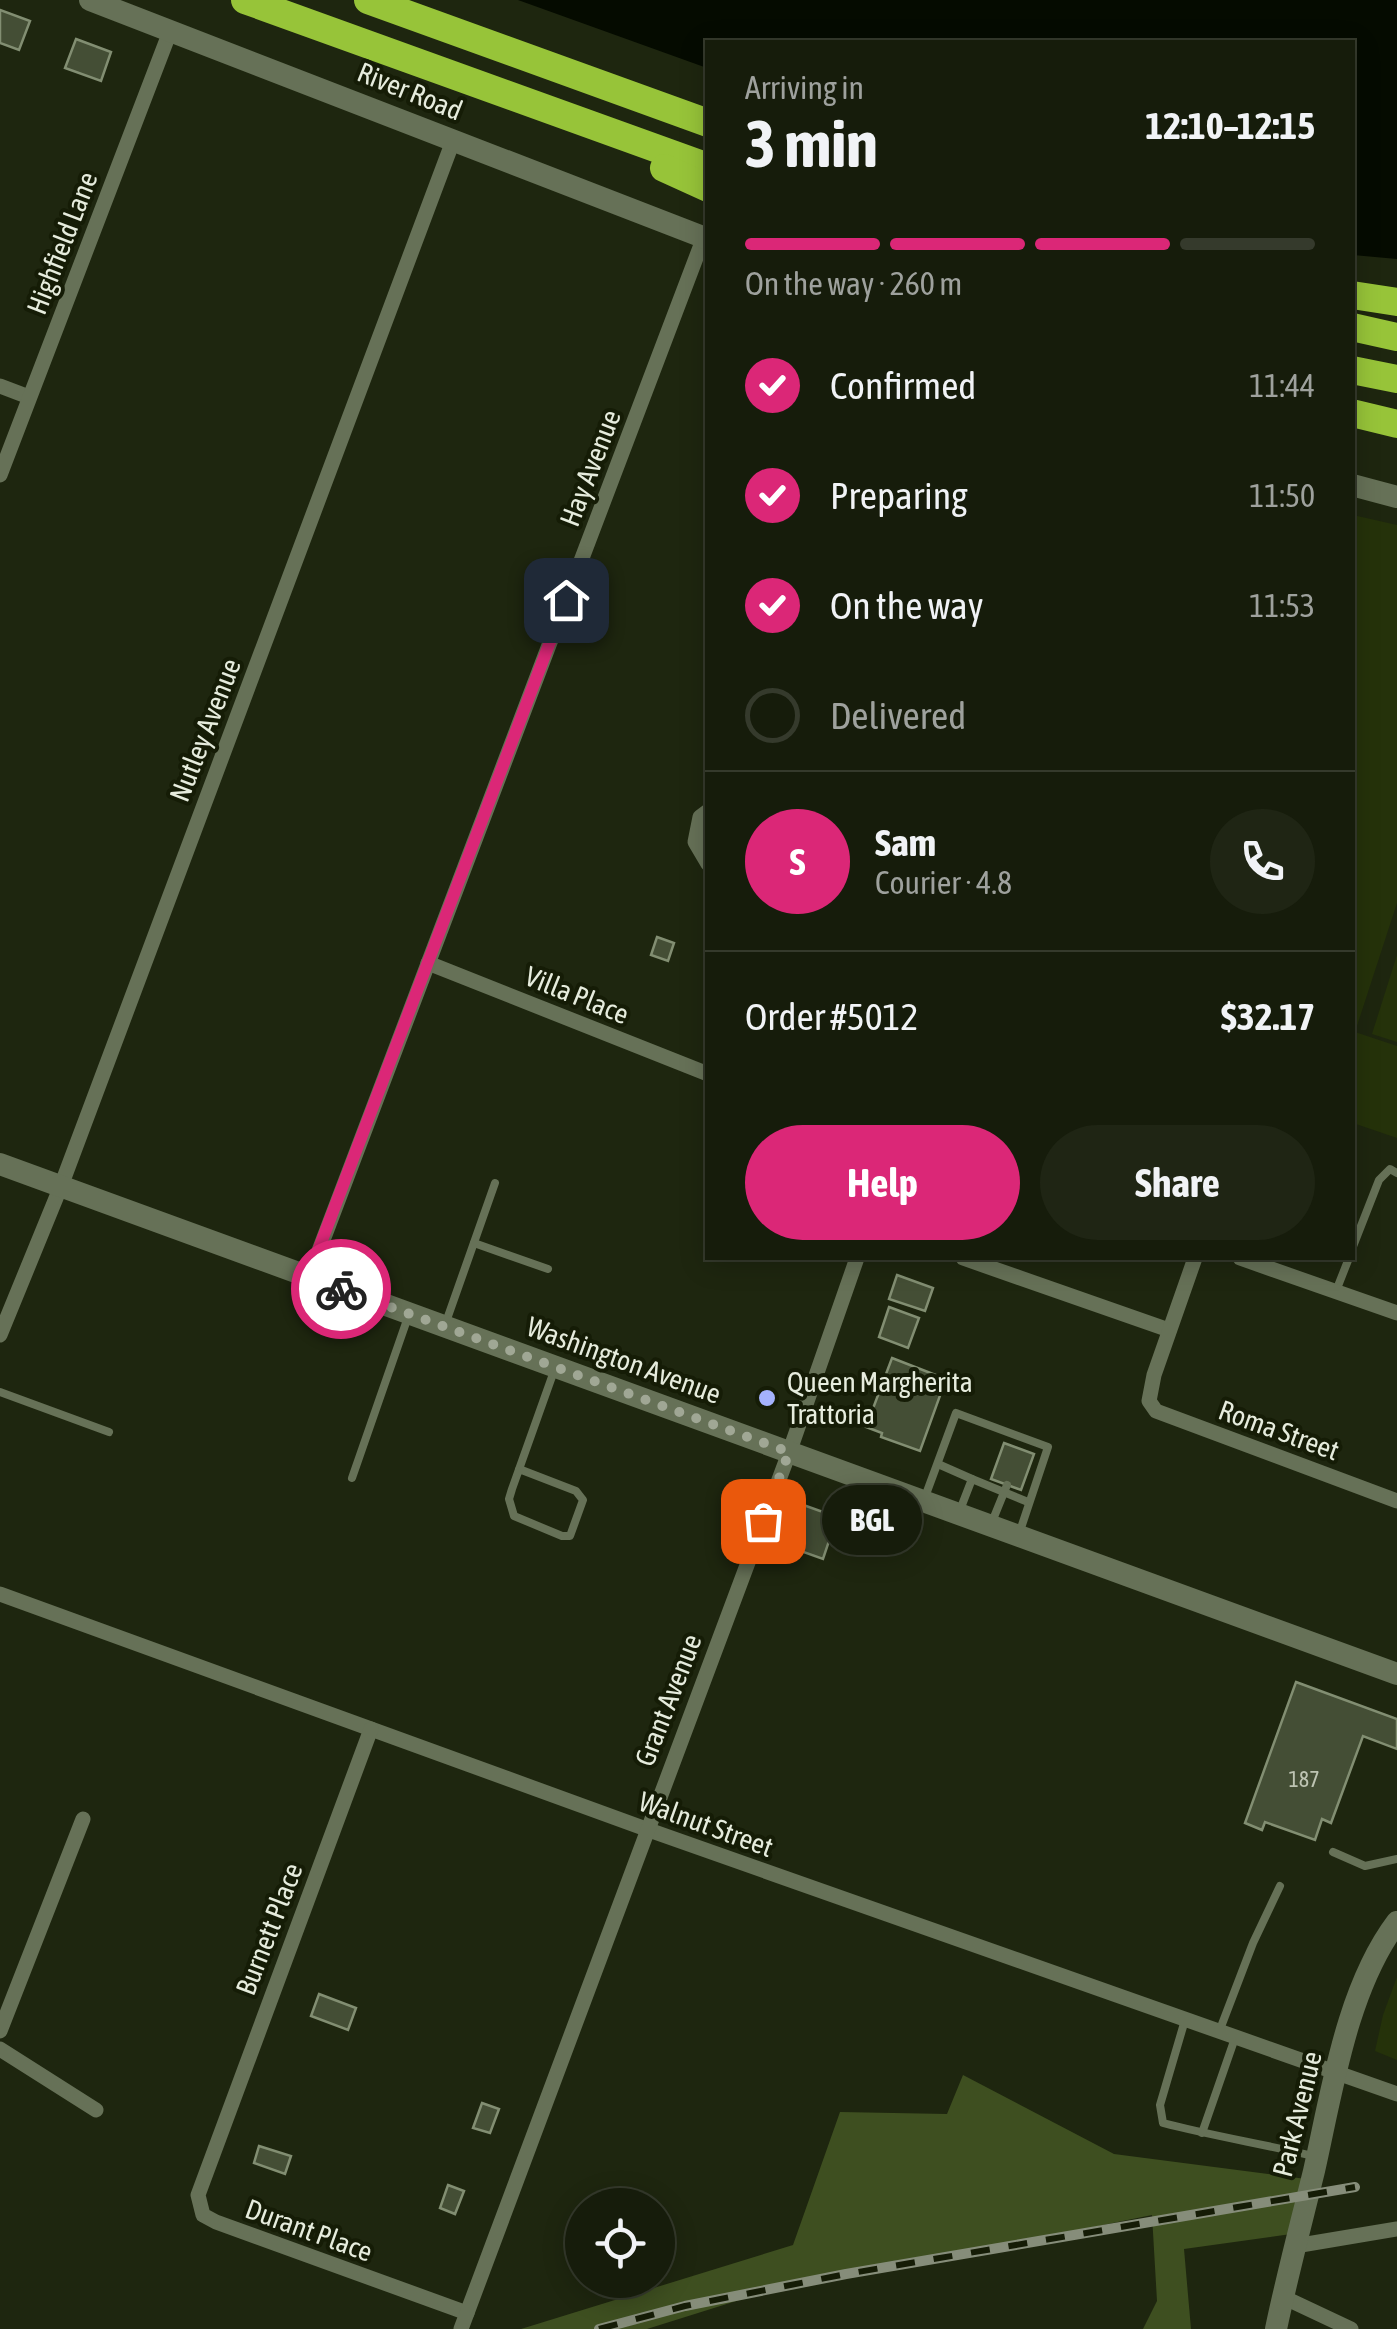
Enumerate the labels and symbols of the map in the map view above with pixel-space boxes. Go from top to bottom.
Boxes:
street label: River Road [353,56,467,126]
street label: Highfield Lane [20,167,104,319]
street label: Hay Avenue [553,405,627,531]
pin [524,558,609,643]
street label: Nutley Avenue [163,654,247,806]
street label: Villa Place [520,960,634,1030]
courier [291,1239,391,1339]
street label: Washington Avenue [523,1310,725,1410]
place label: Queen Margherita Trattoria [787,1366,973,1430]
marker: Queen Margherita Trattoria [756,1387,778,1409]
street label: Roma Street [1215,1393,1343,1467]
pin [721,1479,806,1564]
callout: BGL [823,1486,923,1556]
street label: Grant Avenue [628,1630,708,1770]
house number: 187 [1288,1766,1320,1792]
street label: Walnut Street [635,1785,777,1863]
street label: Burnett Place [229,1859,309,1999]
street label: Park Avenue [1266,2048,1328,2180]
street label: Durant Place [241,2192,377,2268]

